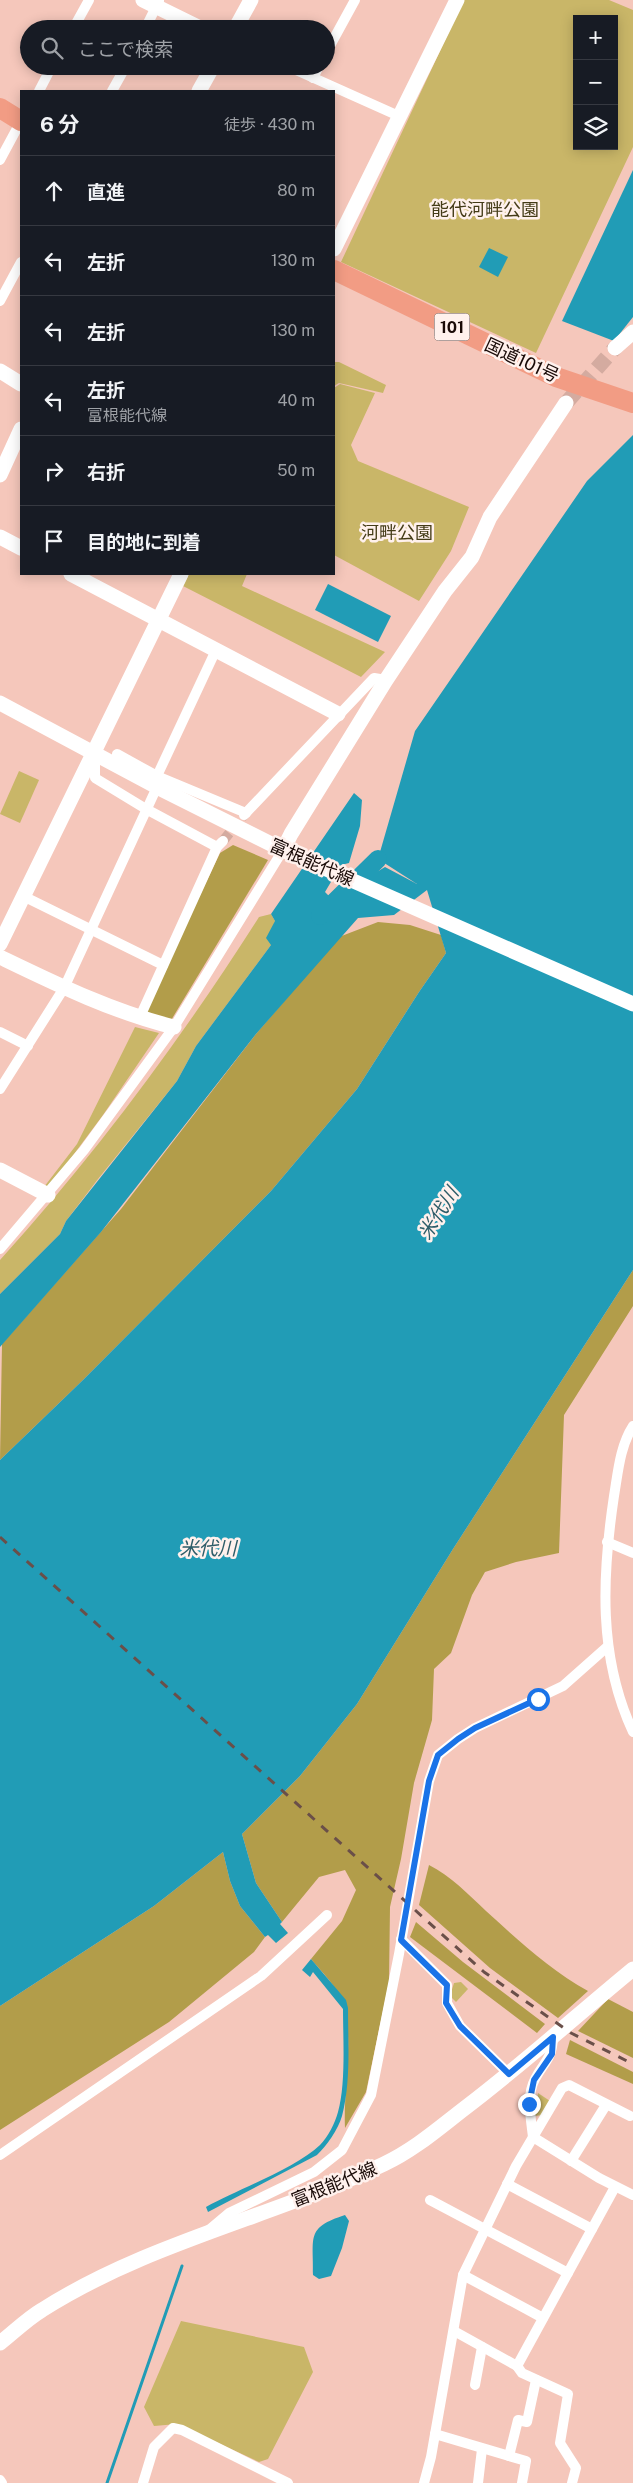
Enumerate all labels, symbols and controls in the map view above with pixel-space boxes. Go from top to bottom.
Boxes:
map controls [573,15,618,150]
button: + [573,15,618,60]
search box [20,20,335,75]
icon: search [38,34,66,62]
text: ここで検索 [78,38,173,60]
button: − [573,60,618,105]
button: layers [573,105,618,150]
text: 6 分 [40,112,80,137]
text: 徒歩 · 430 m [224,115,315,134]
icon: ahead [40,177,68,205]
text: 直進 [87,181,125,203]
text: 80 m [277,181,315,200]
park label: 能代河畔公園 [431,199,539,220]
icon: left [40,247,68,275]
text: 左折 [87,251,125,273]
text: 130 m [271,251,315,270]
road number: 101 [434,314,470,341]
icon: left [40,317,68,345]
text: 左折 [87,321,125,343]
text: 130 m [271,321,315,340]
street label: 国道101号 [481,334,563,386]
text: 左折 [87,379,125,401]
icon: left [40,387,68,415]
text: 40 m [277,391,315,410]
text: 富根能代線 [87,406,167,425]
icon: right [40,457,68,485]
text: 右折 [87,461,125,483]
text: 50 m [277,461,315,480]
park label: 河畔公園 [361,522,433,543]
icon: arrive [40,527,68,555]
text: 目的地に到着 [87,531,201,553]
street label: 富根能代線 [267,834,357,890]
water label: 米代川 [414,1181,463,1243]
water label: 米代川 [179,1537,238,1559]
route start [527,1688,550,1711]
route end [518,2093,541,2116]
street label: 富根能代線 [288,2157,380,2211]

